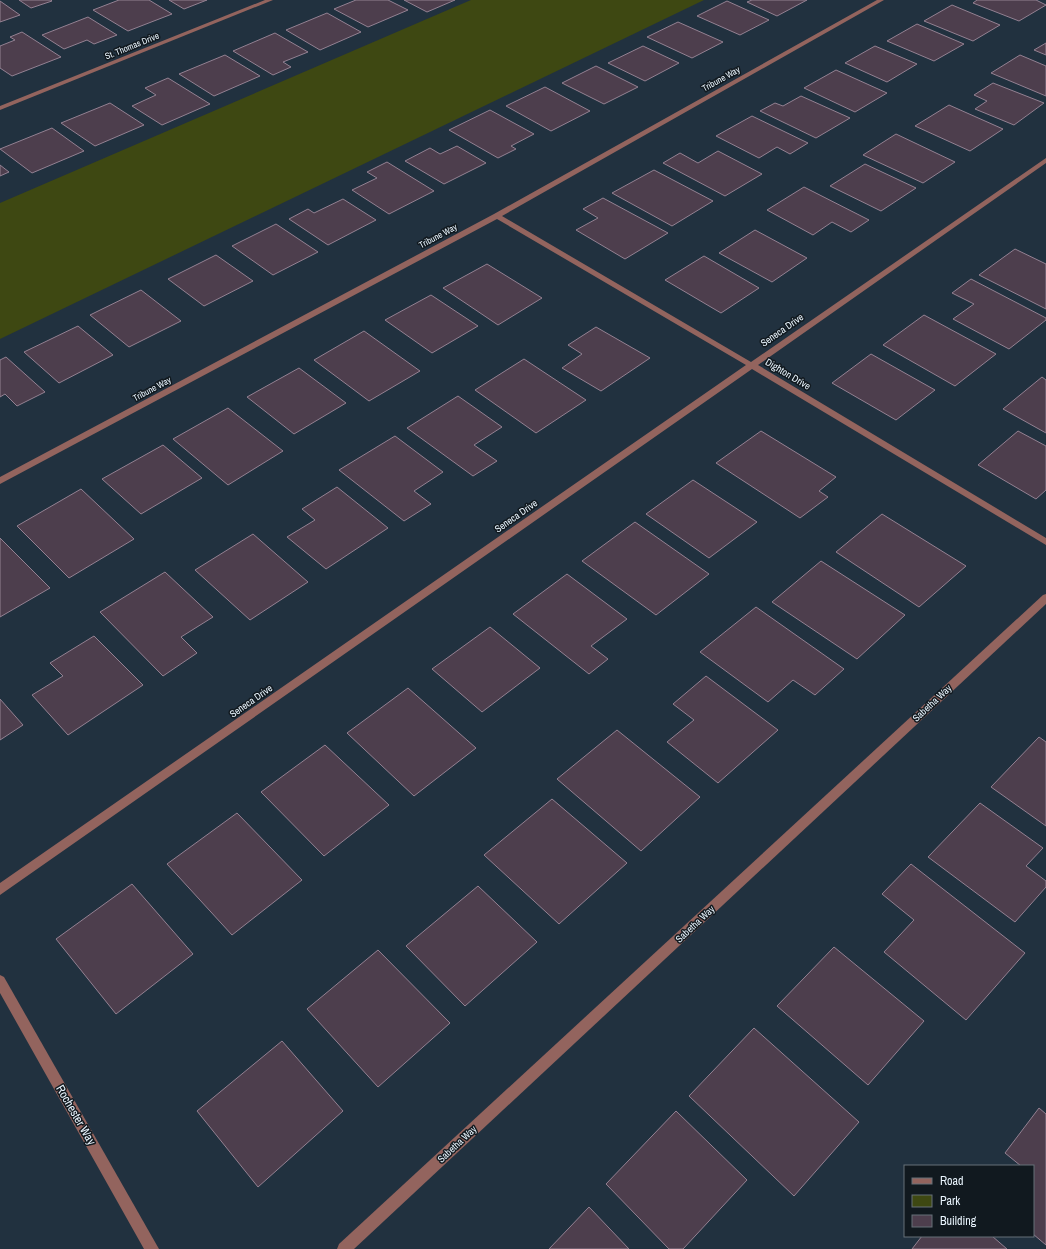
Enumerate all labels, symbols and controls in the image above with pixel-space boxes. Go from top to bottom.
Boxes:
street label: St. Thomas Drive [103,30,161,62]
street label: Tribune Way [700,63,742,94]
street label: Tribune Way [417,221,459,251]
street label: Seneca Drive [758,310,806,350]
street label: Dighton Drive [763,355,813,393]
street label: Tribune Way [131,374,173,404]
street label: Seneca Drive [492,496,540,536]
street label: Seneca Drive [227,681,275,721]
street label: Sabetha Way [910,681,955,724]
street label: Sabetha Way [673,902,718,945]
street label: Rochester Way [52,1082,100,1148]
street label: Sabetha Way [435,1122,480,1165]
legend [904,1165,1034,1237]
text: Road [940,1173,964,1189]
text: Park [940,1193,960,1209]
text: Building [940,1213,977,1229]

